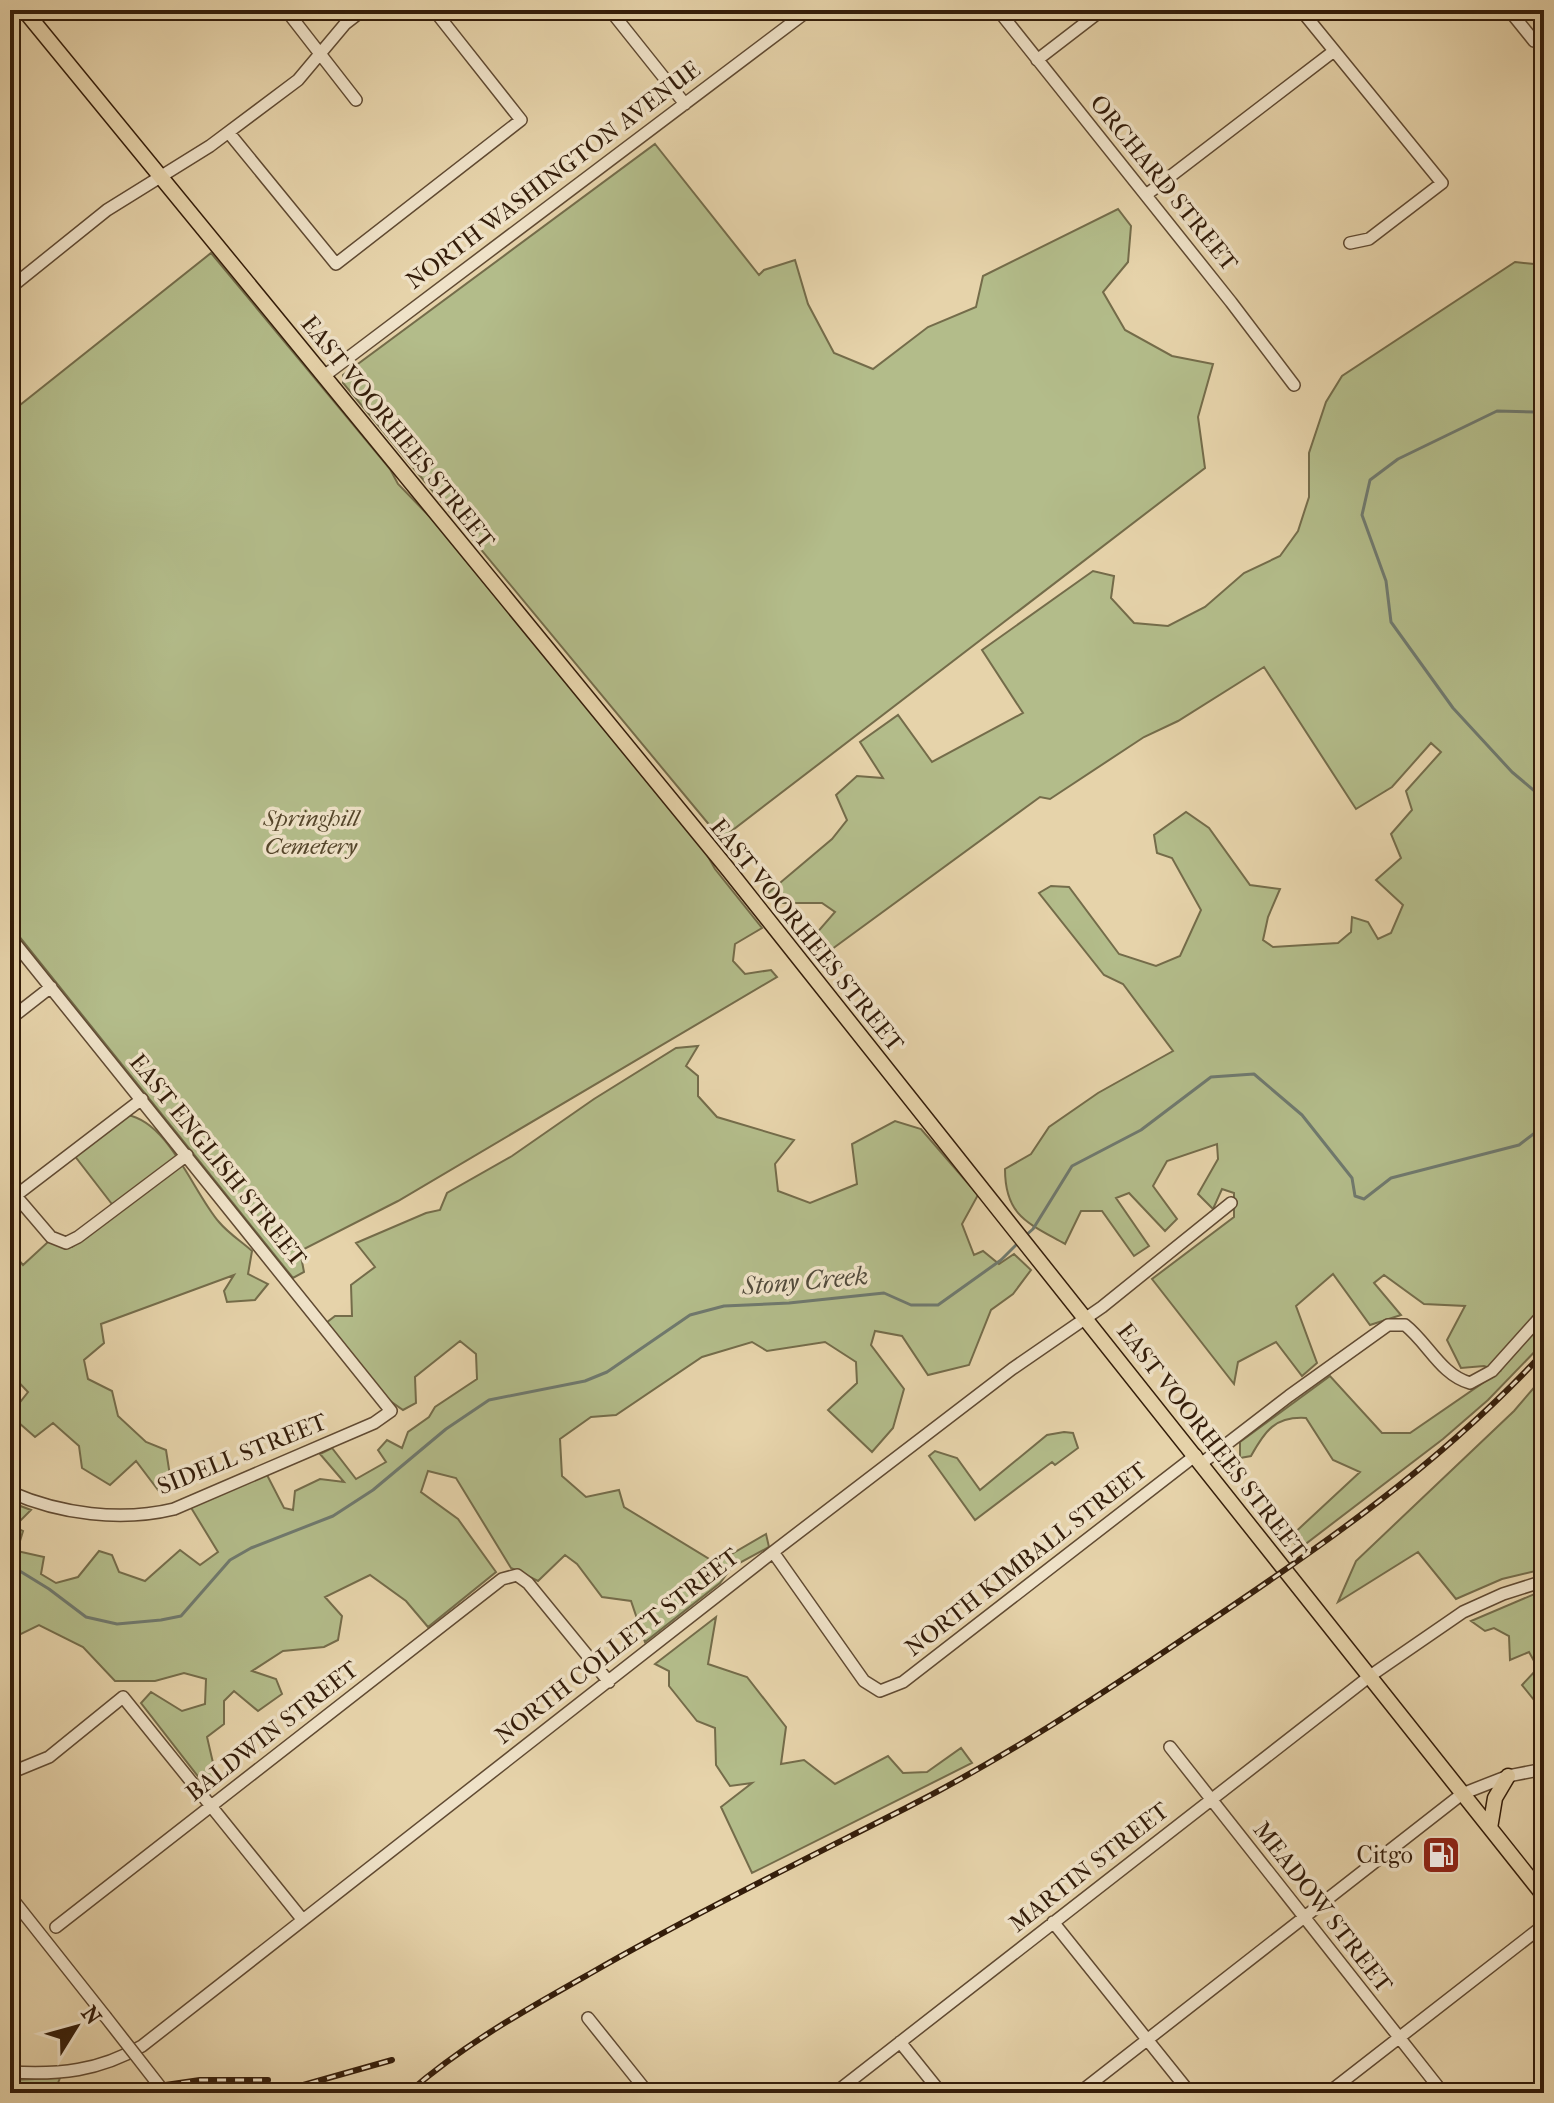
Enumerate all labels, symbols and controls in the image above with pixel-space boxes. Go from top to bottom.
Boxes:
street label: NORTH WASHINGTON AVENUE [400,55,706,295]
street label: ORCHARD STREET [1084,89,1244,277]
street label: EAST VOORHEES STREET [295,310,501,555]
park label: Springhill Cemetery [262,804,362,860]
street label: EAST VOORHEES STREET [704,813,910,1058]
street label: EAST ENGLISH STREET [124,1048,313,1273]
water label: Stony Creek [740,1260,869,1302]
street label: EAST VOORHEES STREET [1111,1318,1313,1565]
street label: SIDELL STREET [153,1407,331,1501]
street label: NORTH KIMBALL STREET [900,1455,1153,1662]
street label: NORTH COLLETT STREET [490,1542,745,1750]
street label: BALDWIN STREET [180,1654,364,1807]
street label: MARTIN STREET [1004,1796,1175,1938]
street label: MEADOW STREET [1248,1816,1399,1999]
fuel station icon: Citgo [1420,1834,1462,1876]
place label: Citgo [1357,1841,1413,1869]
north arrow [36,1987,116,2067]
text: N [76,2001,107,2030]

